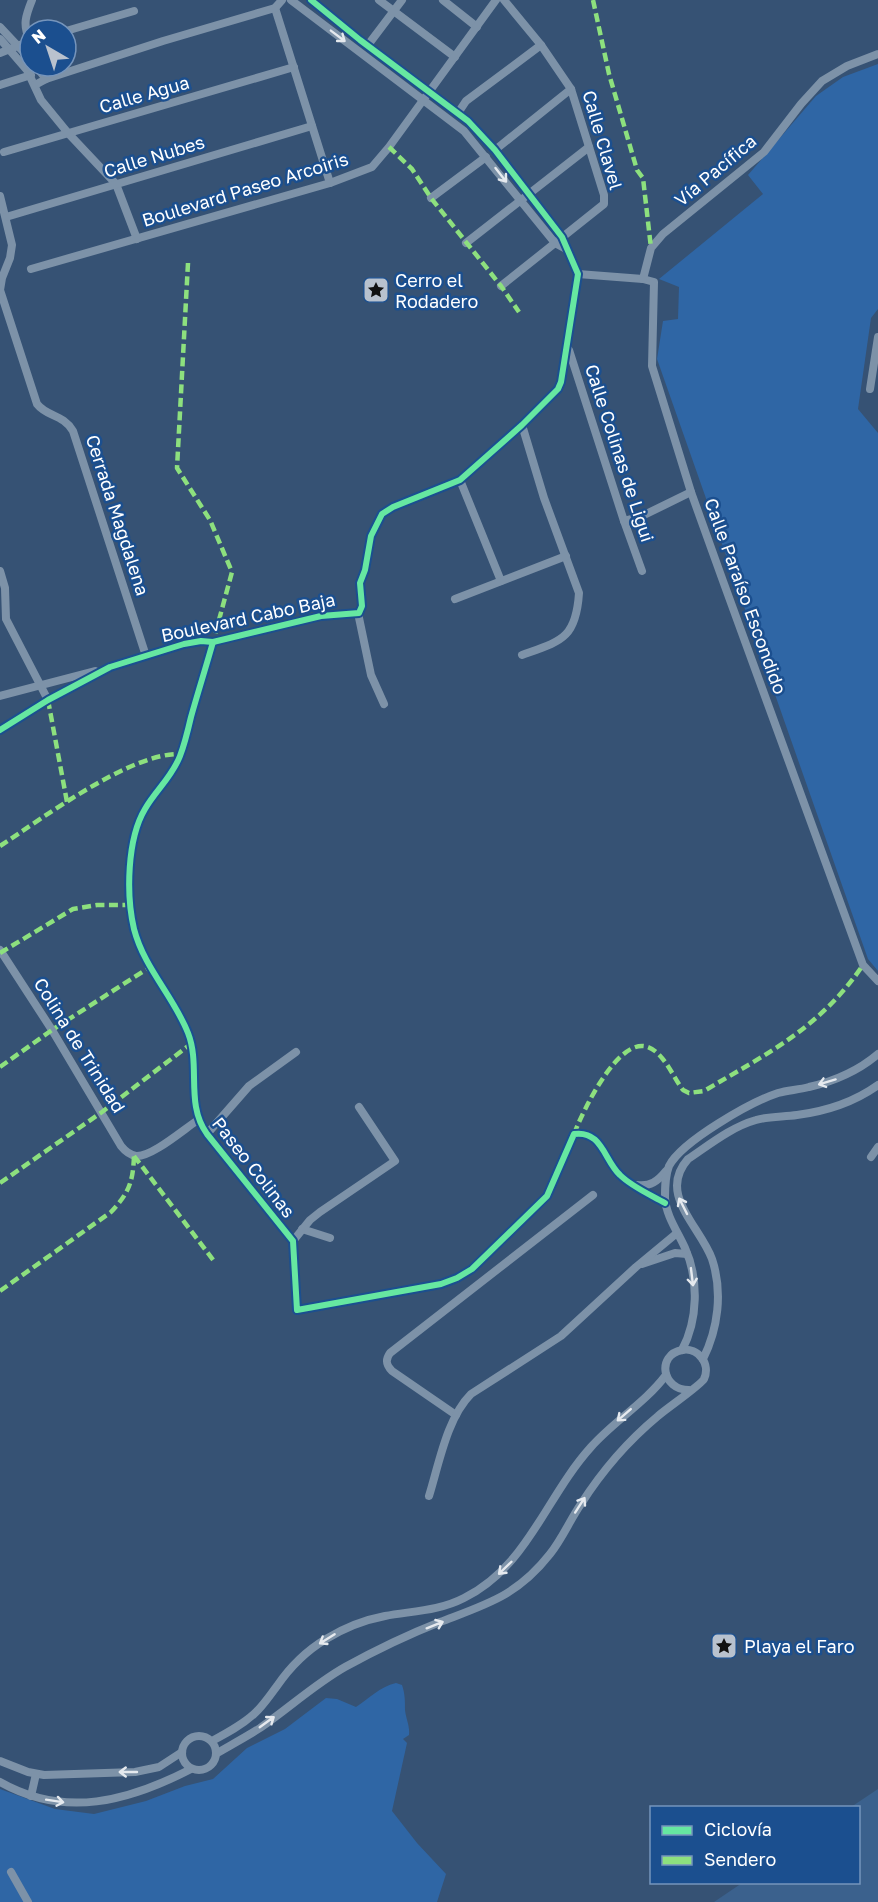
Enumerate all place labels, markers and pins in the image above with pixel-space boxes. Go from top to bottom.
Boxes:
place label: Cerro el Rodadero [395,269,478,312]
place icon: Cerro el Rodadero [361,275,391,305]
place icon: Playa el Faro [709,1631,739,1661]
place label: Playa el Faro [744,1635,854,1657]

